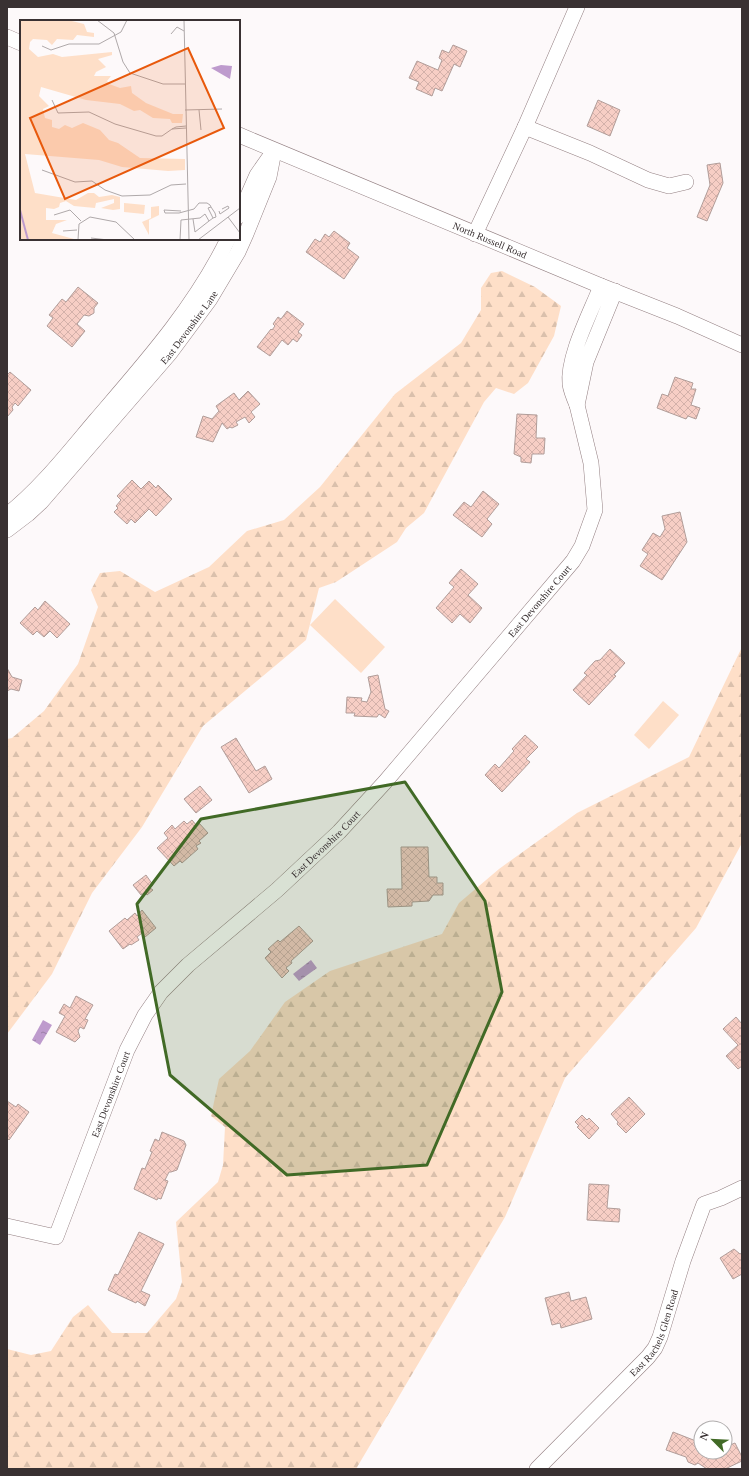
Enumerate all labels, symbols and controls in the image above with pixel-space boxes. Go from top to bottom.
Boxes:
inset map [20,20,240,240]
street label: North Russell Road [451,220,528,260]
street label: East Devonshire Lane [158,288,220,366]
street label: East Devonshire Court [506,563,573,639]
street label: East Devonshire Court [289,808,362,880]
street label: East Devonshire Court [89,1050,132,1139]
street label: East Rachels Glen Road [627,1288,680,1378]
north arrow [693,1420,733,1460]
text: N [697,1430,711,1442]

